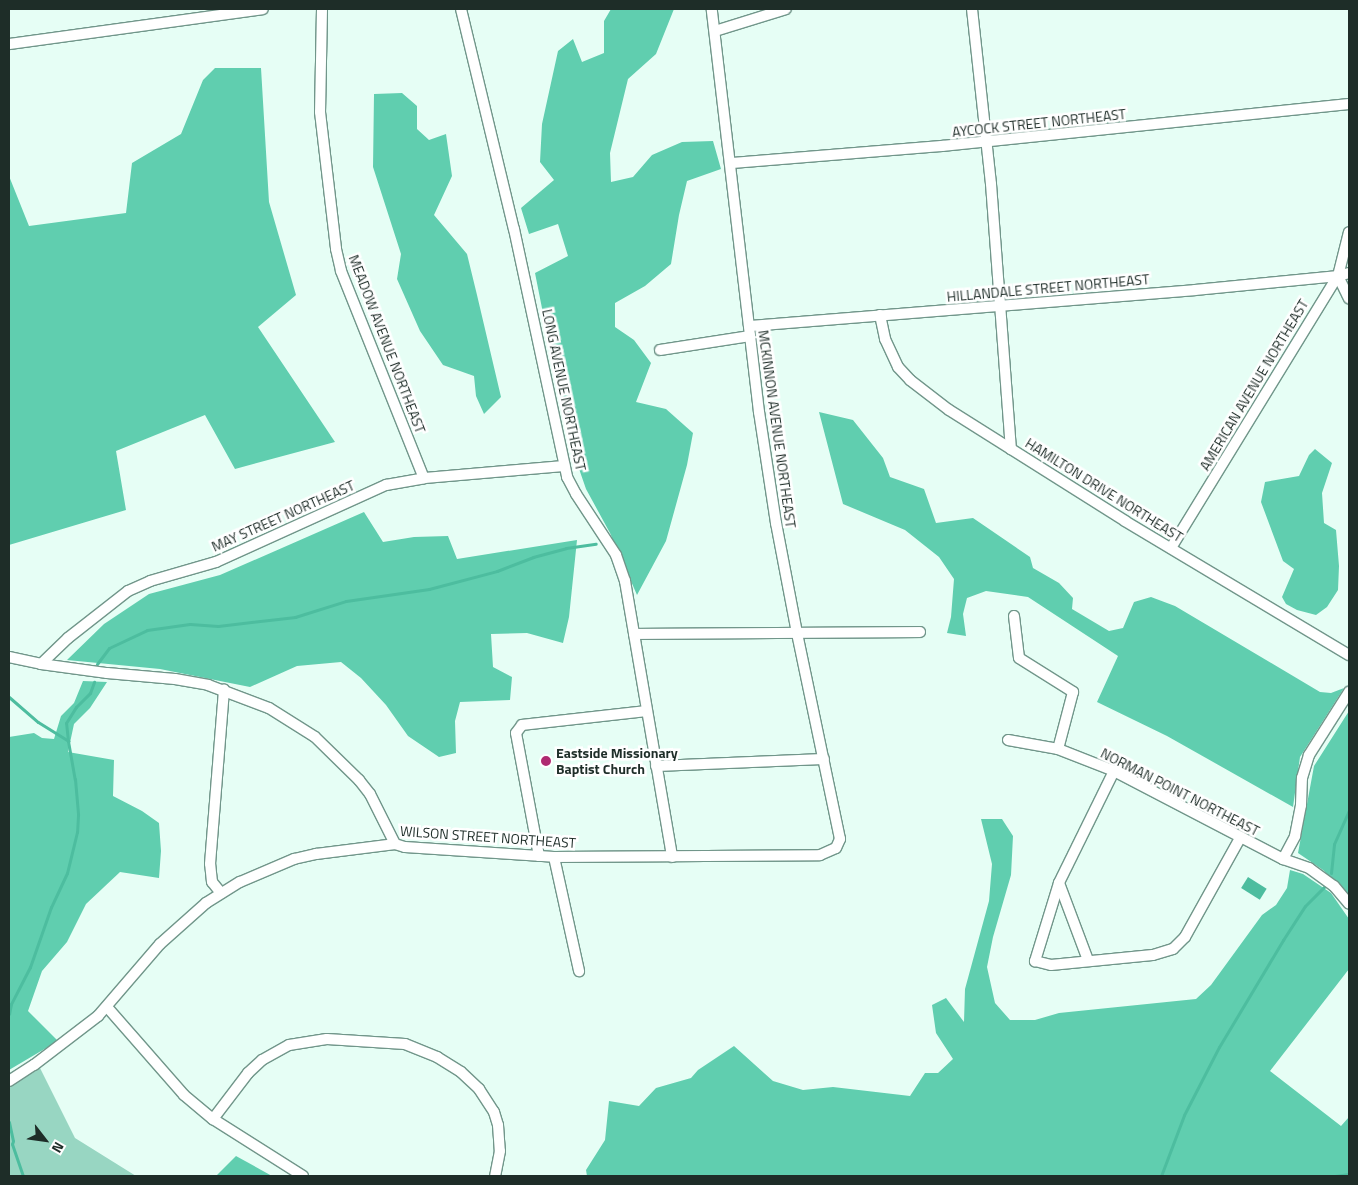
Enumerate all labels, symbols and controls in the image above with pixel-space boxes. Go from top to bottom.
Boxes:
street label: AYCOCK STREET NORTHEAST [951,106,1127,140]
street label: MEADOW AVENUE NORTHEAST [345,252,429,436]
street label: HILLANDALE STREET NORTHEAST [946,271,1150,305]
street label: AMERICAN AVENUE NORTHEAST [1196,296,1312,474]
street label: LONG AVENUE NORTHEAST [539,308,589,472]
street label: MCKINNON AVENUE NORTHEAST [755,329,799,529]
street label: HAMILTON DRIVE NORTHEAST [1022,435,1186,545]
street label: MAY STREET NORTHEAST [209,477,357,555]
place label: Eastside Missionary Baptist Church [556,745,678,778]
street label: NORMAN POINT NORTHEAST [1098,745,1262,839]
marker: Eastside Missionary Baptist Church [540,755,552,767]
street label: WILSON STREET NORTHEAST [399,822,577,852]
north arrow [20,1115,70,1165]
text: N [47,1138,70,1157]

